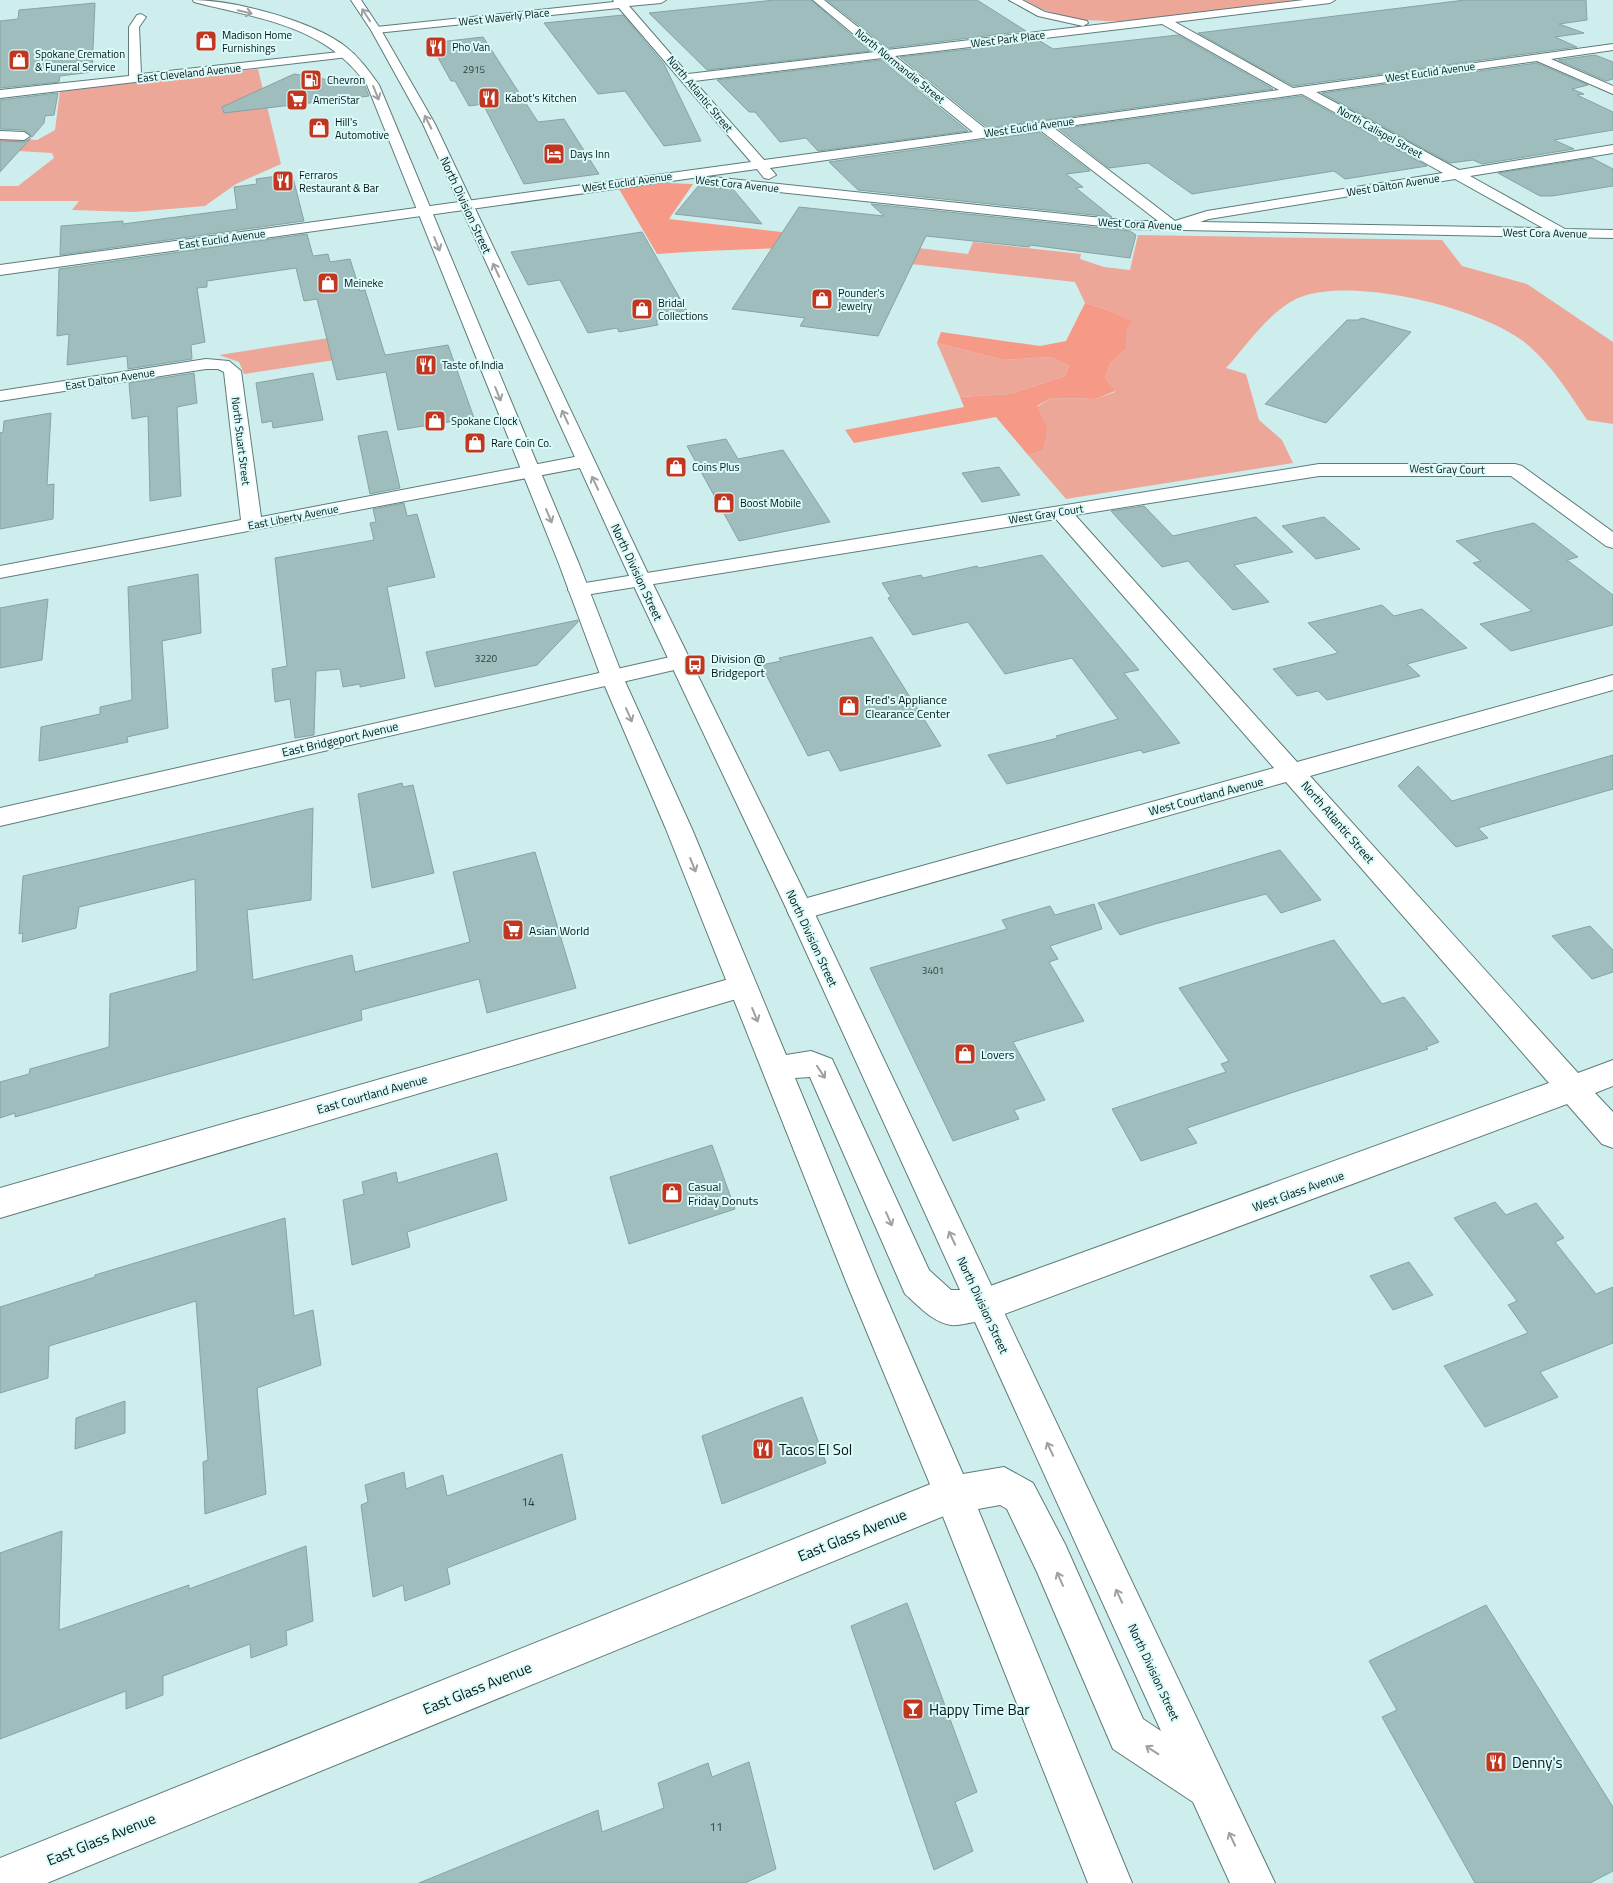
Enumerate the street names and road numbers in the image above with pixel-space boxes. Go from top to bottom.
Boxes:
street label: West Waverly Place [458,4,551,30]
street label: North Normandie Street [852,25,948,107]
street label: West Park Place [970,26,1047,51]
street label: North Atlantic Street [663,52,737,136]
street label: West Euclid Avenue [1384,58,1476,86]
street label: East Cleveland Avenue [136,60,242,86]
street label: North Calispel Street [1334,102,1426,162]
street label: West Euclid Avenue [983,113,1075,141]
street label: North Division Street [435,153,497,257]
street label: West Euclid Avenue [581,168,673,196]
street label: West Dalton Avenue [1345,170,1441,200]
street label: West Cora Avenue [694,172,780,196]
street label: West Cora Avenue [1097,214,1183,234]
street label: West Cora Avenue [1503,224,1588,242]
street label: East Euclid Avenue [178,225,267,253]
street label: East Dalton Avenue [64,364,156,394]
street label: North Stuart Street [228,396,254,486]
street label: West Gray Court [1409,460,1485,478]
street label: East Liberty Avenue [246,500,340,534]
street label: West Gray Court [1007,500,1085,528]
street label: North Division Street [606,520,668,624]
street label: East Bridgeport Avenue [280,716,400,762]
street label: West Courtland Avenue [1146,772,1266,820]
street label: North Atlantic Street [1297,777,1380,868]
street label: North Division Street [781,886,843,990]
street label: East Courtland Avenue [314,1069,430,1119]
street label: West Glass Avenue [1249,1166,1347,1216]
street label: North Division Street [952,1253,1014,1357]
street label: East Glass Avenue [794,1503,910,1567]
street label: North Division Street [1123,1620,1185,1724]
street label: East Glass Avenue [419,1656,535,1720]
street label: East Glass Avenue [43,1807,159,1871]

